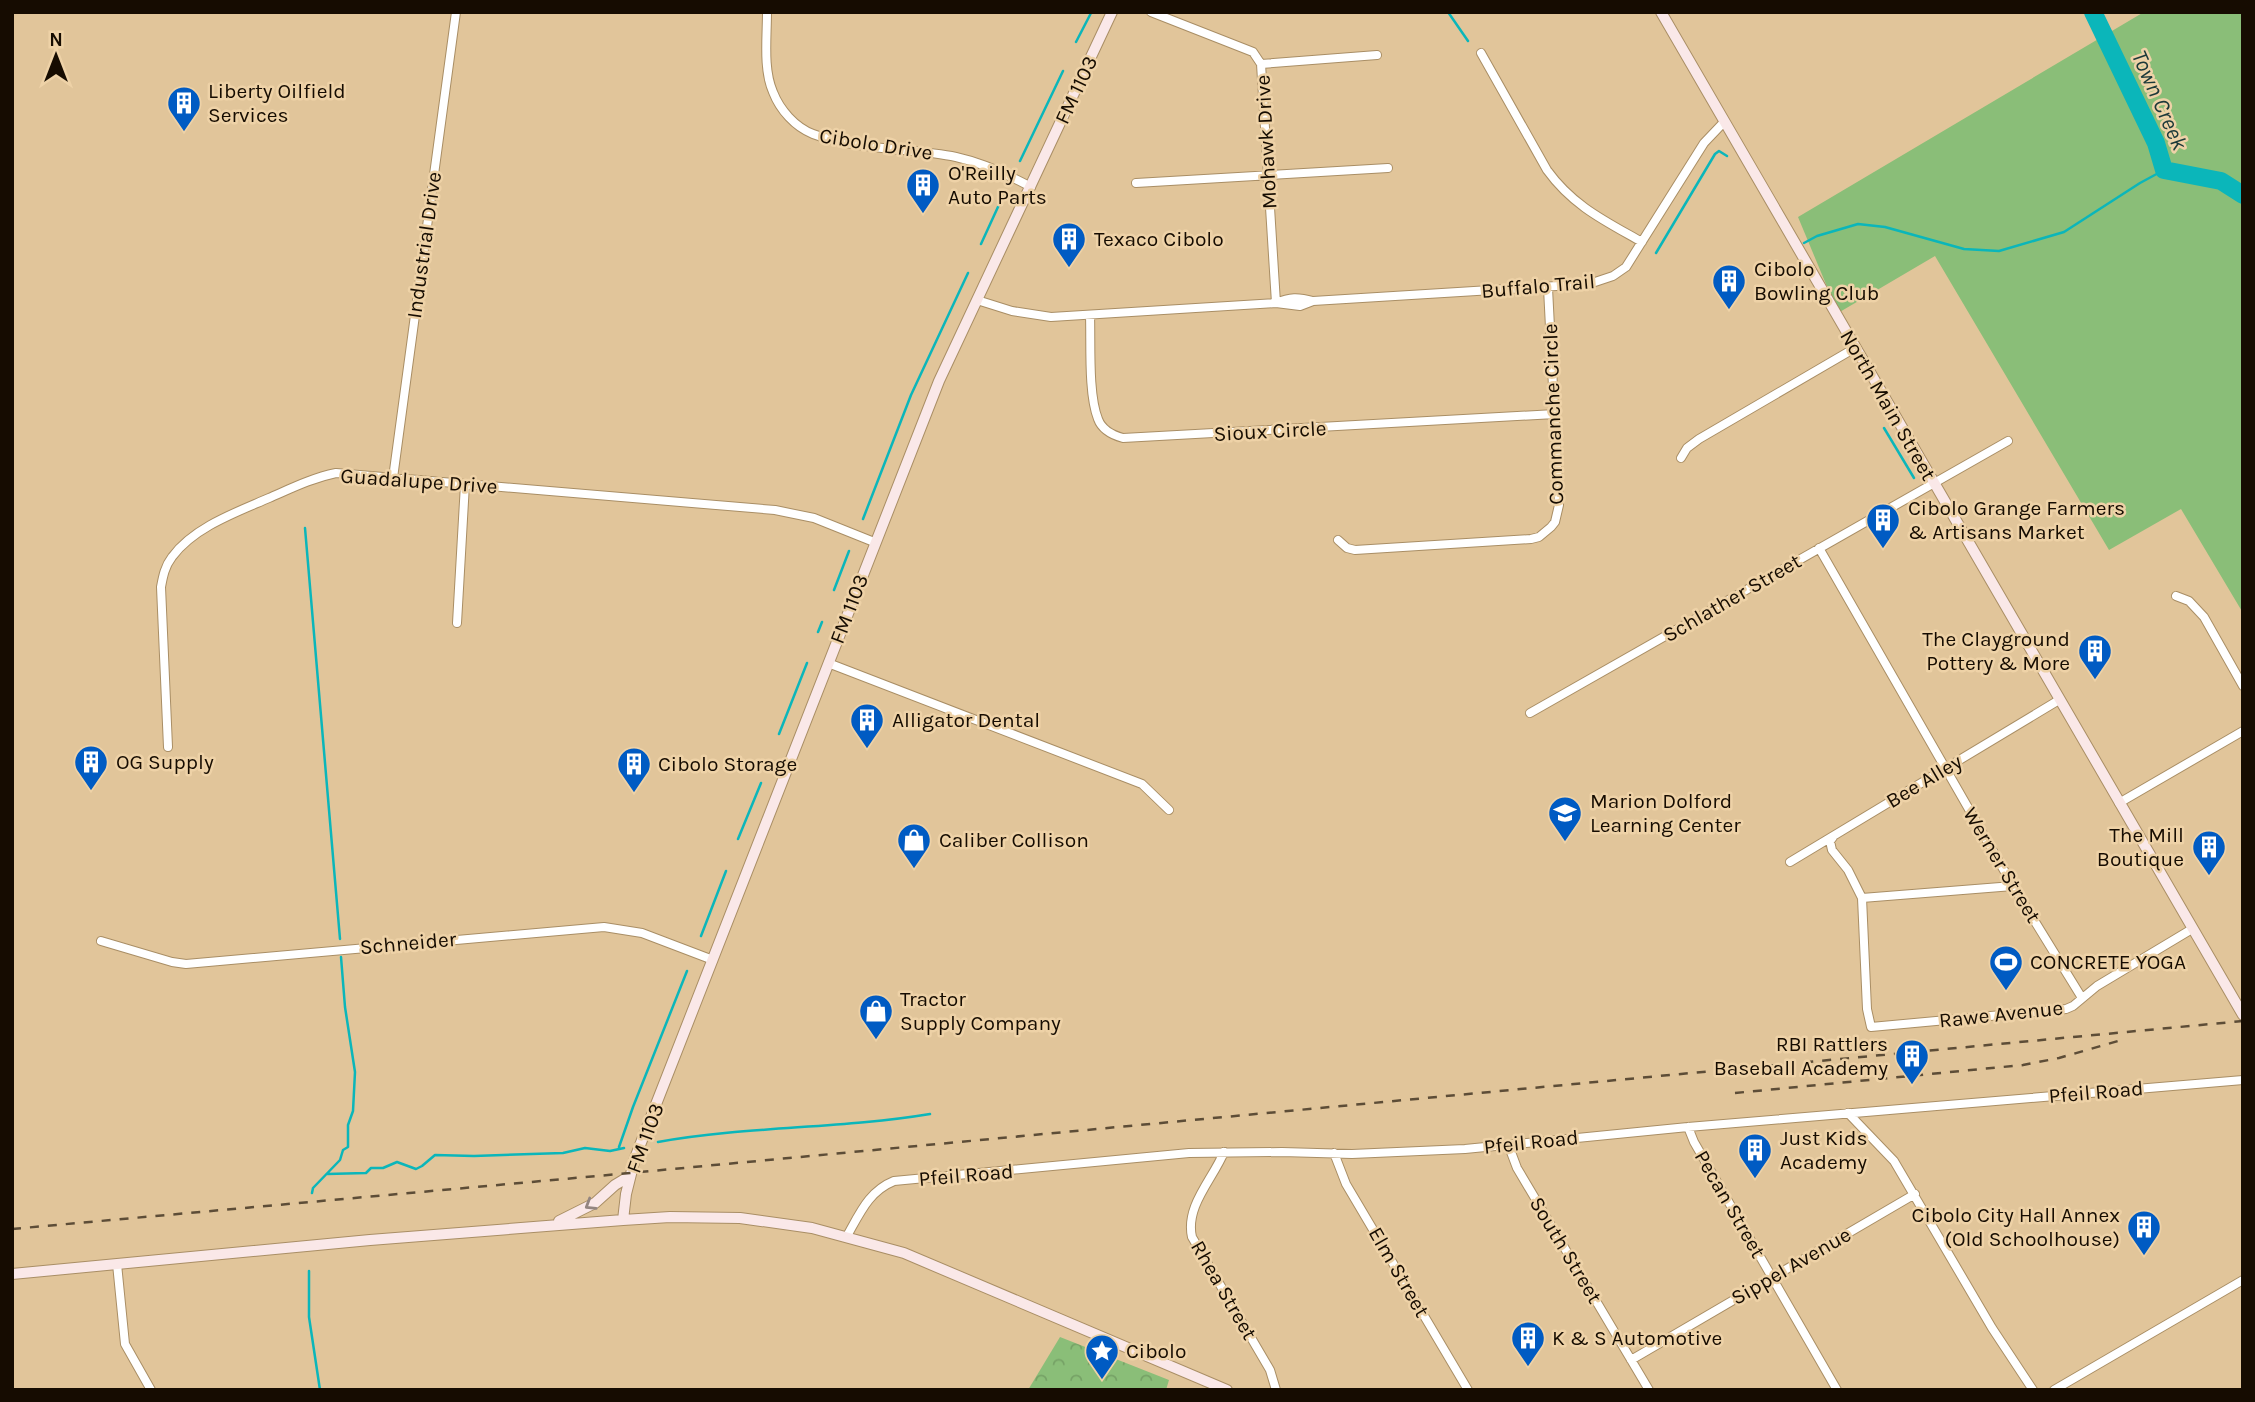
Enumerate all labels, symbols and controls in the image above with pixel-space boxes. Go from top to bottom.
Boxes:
north arrow [21,21,91,91]
text: N [49,29,63,51]
water label: Town Creek [2126,46,2194,154]
street label: FM 1103 [1050,52,1102,128]
street label: Mohawk Drive [1250,74,1282,210]
place label: Liberty Oilfield Services [208,79,346,127]
building icon: Liberty Oilfield Services [165,84,203,133]
street label: Cibolo Drive [818,123,934,165]
place label: O'Reilly Auto Parts [948,161,1047,209]
building icon: O'Reilly Auto Parts [904,166,942,215]
street label: Industrial Drive [402,170,446,320]
building icon: Texaco Cibolo [1050,220,1088,269]
place label: Texaco Cibolo [1094,227,1224,251]
place label: Cibolo Bowling Club [1754,257,1879,305]
building icon: Cibolo Bowling Club [1710,262,1748,311]
street label: Buffalo Trail [1480,269,1596,303]
street label: Commanche Circle [1538,323,1568,505]
street label: North Main Street [1835,325,1941,485]
street label: Sioux Circle [1213,416,1327,446]
street label: Guadalupe Drive [340,464,498,498]
place label: Cibolo Grange Farmers & Artisans Market [1908,496,2125,544]
building icon: Cibolo Grange Farmers & Artisans Market [1864,501,1902,550]
street label: Schlather Street [1659,549,1805,647]
street label: FM 1103 [825,571,873,647]
place label: The Clayground Pottery & More [1922,627,2070,675]
building icon: The Clayground Pottery & More [2076,632,2114,681]
building icon: Alligator Dental [848,701,886,750]
place label: Alligator Dental [892,708,1040,732]
building icon: OG Supply [72,743,110,792]
building icon: Cibolo Storage [615,745,653,794]
street label: Bee Alley [1882,749,1966,813]
place label: OG Supply [116,750,214,774]
place label: Cibolo Storage [658,752,797,776]
place label: Marion Dolford Learning Center [1590,789,1741,837]
school or university icon: Marion Dolford Learning Center [1546,794,1584,843]
street label: Werner Street [1958,803,2046,927]
shop icon: Caliber Collison [895,821,933,870]
place label: The Mill Boutique [2097,823,2184,871]
place label: Caliber Collison [939,828,1089,852]
building icon: The Mill Boutique [2190,828,2228,877]
street label: Schneider [359,927,458,959]
sports icon: CONCRETE YOGA [1987,943,2025,992]
place label: CONCRETE YOGA [2030,950,2186,974]
place label: Tractor Supply Company [900,987,1061,1035]
shop icon: Tractor Supply Company [857,992,895,1041]
street label: Rawe Avenue [1938,996,2064,1032]
place label: RBI Rattlers Baseball Academy [1714,1032,1888,1080]
building icon: RBI Rattlers Baseball Academy [1893,1037,1931,1086]
street label: Pfeil Road [2048,1076,2144,1108]
street label: FM 1103 [621,1100,669,1176]
street label: Pfeil Road [1482,1125,1580,1159]
place label: Just Kids Academy [1780,1126,1868,1174]
building icon: Just Kids Academy [1736,1131,1774,1180]
street label: Pecan Street [1690,1146,1770,1262]
street label: Pfeil Road [918,1159,1014,1191]
street label: South Street [1525,1192,1607,1308]
one-way arrow [585,1197,598,1210]
place label: Cibolo City Hall Annex (Old Schoolhouse) [1912,1203,2120,1251]
building icon: Cibolo City Hall Annex (Old Schoolhouse) [2125,1208,2163,1257]
street label: Sippel Avenue [1727,1222,1855,1310]
street label: Elm Street [1364,1223,1434,1321]
street label: Rhea Street [1186,1236,1262,1344]
building icon: K & S Automotive [1509,1319,1547,1368]
place label: K & S Automotive [1552,1326,1722,1350]
place icon: Cibolo [1083,1332,1121,1381]
place label: Cibolo [1126,1339,1186,1363]

